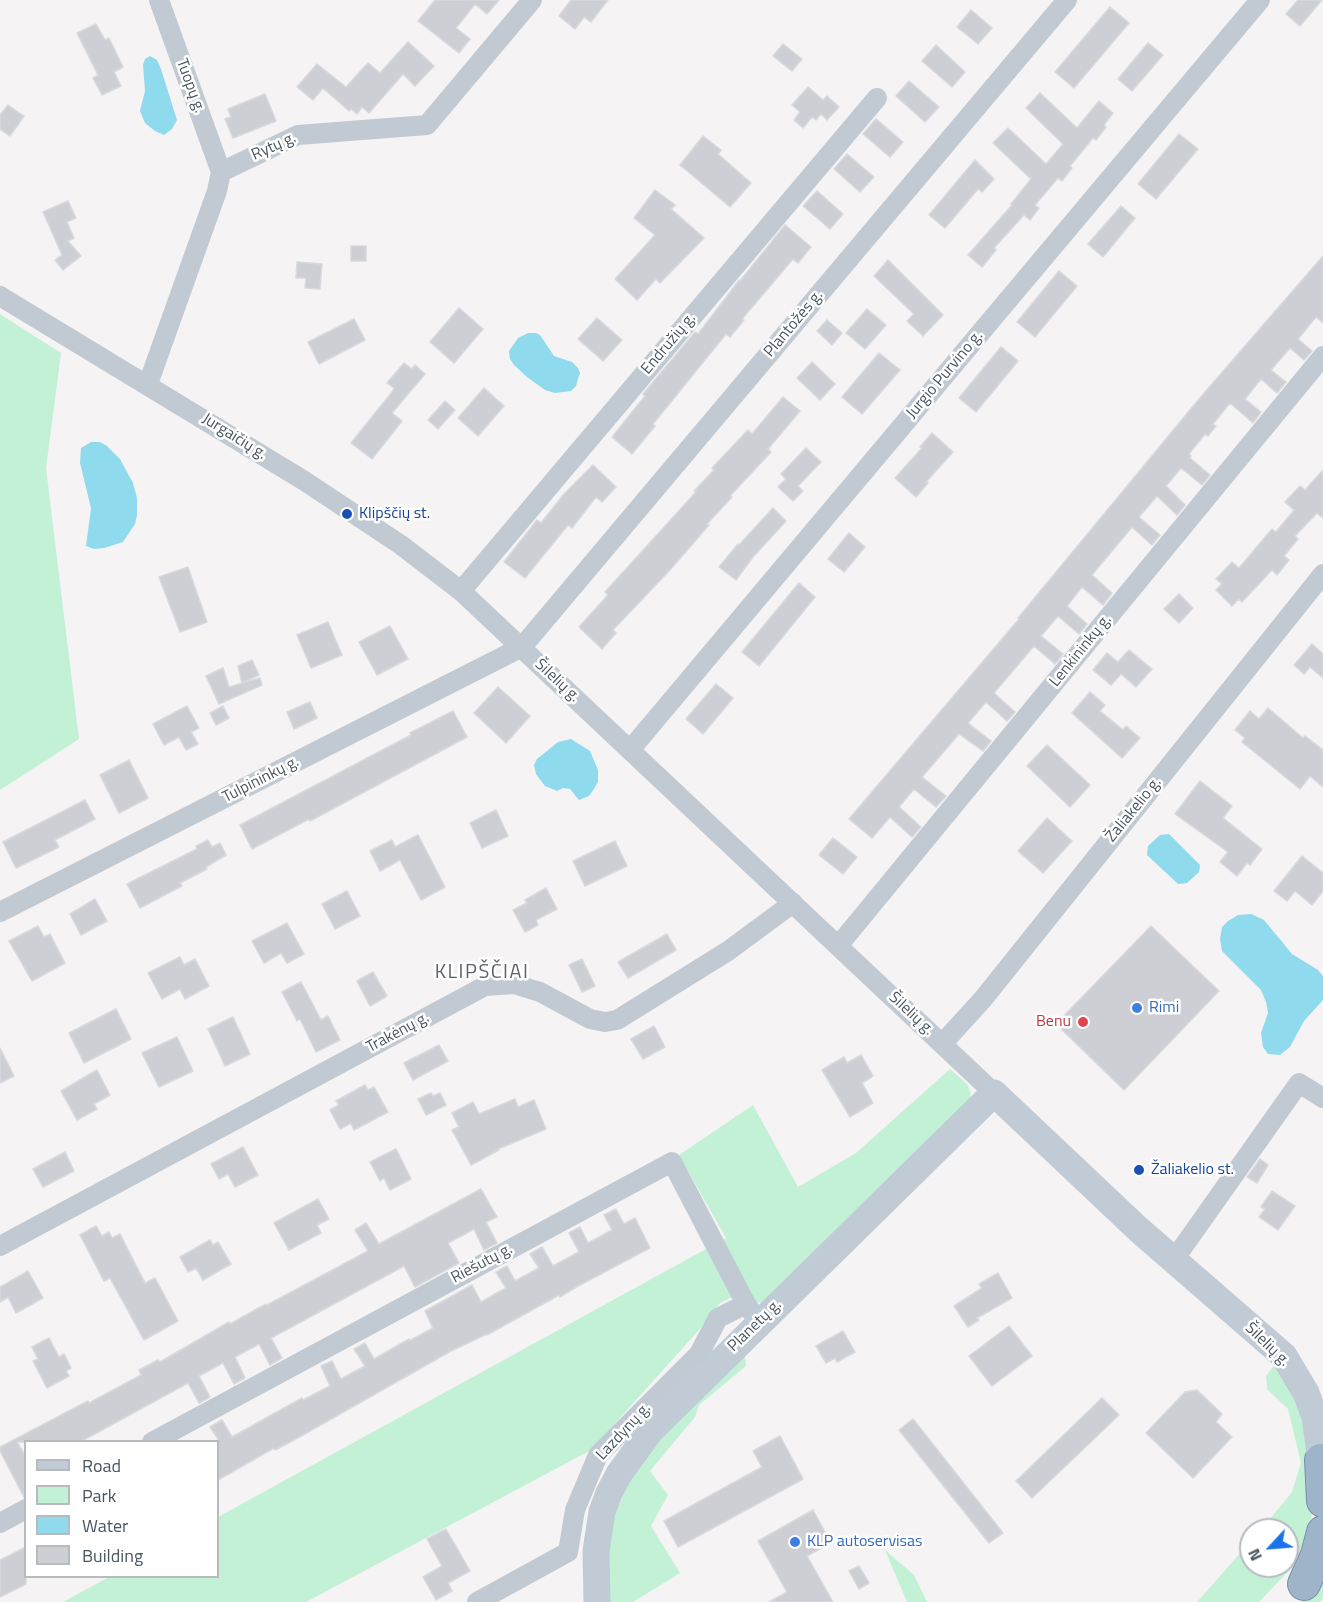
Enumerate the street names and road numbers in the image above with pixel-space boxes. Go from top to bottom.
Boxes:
street label: Tuopų g. [171,56,209,116]
street label: Rytų g. [249,129,299,165]
street label: Plantožės g. [760,287,828,361]
street label: Endružių g. [638,309,700,379]
street label: Jurgio Purvino g. [903,327,987,423]
street label: Jurgaičių g. [198,410,270,464]
street label: Lenkininkų g. [1046,611,1116,691]
street label: Šilelių g. [530,655,584,707]
street label: Tulpininkų g. [220,753,302,807]
street label: Žaliakelio g. [1102,774,1166,846]
street label: Šilelių g. [884,988,938,1040]
street label: Trakėnų g. [363,1008,433,1058]
street label: Riešutų g. [448,1240,516,1288]
street label: Planetų g. [724,1296,786,1356]
street label: Šilelių g. [1241,1319,1293,1371]
street label: Lazdynų g. [593,1399,655,1465]

